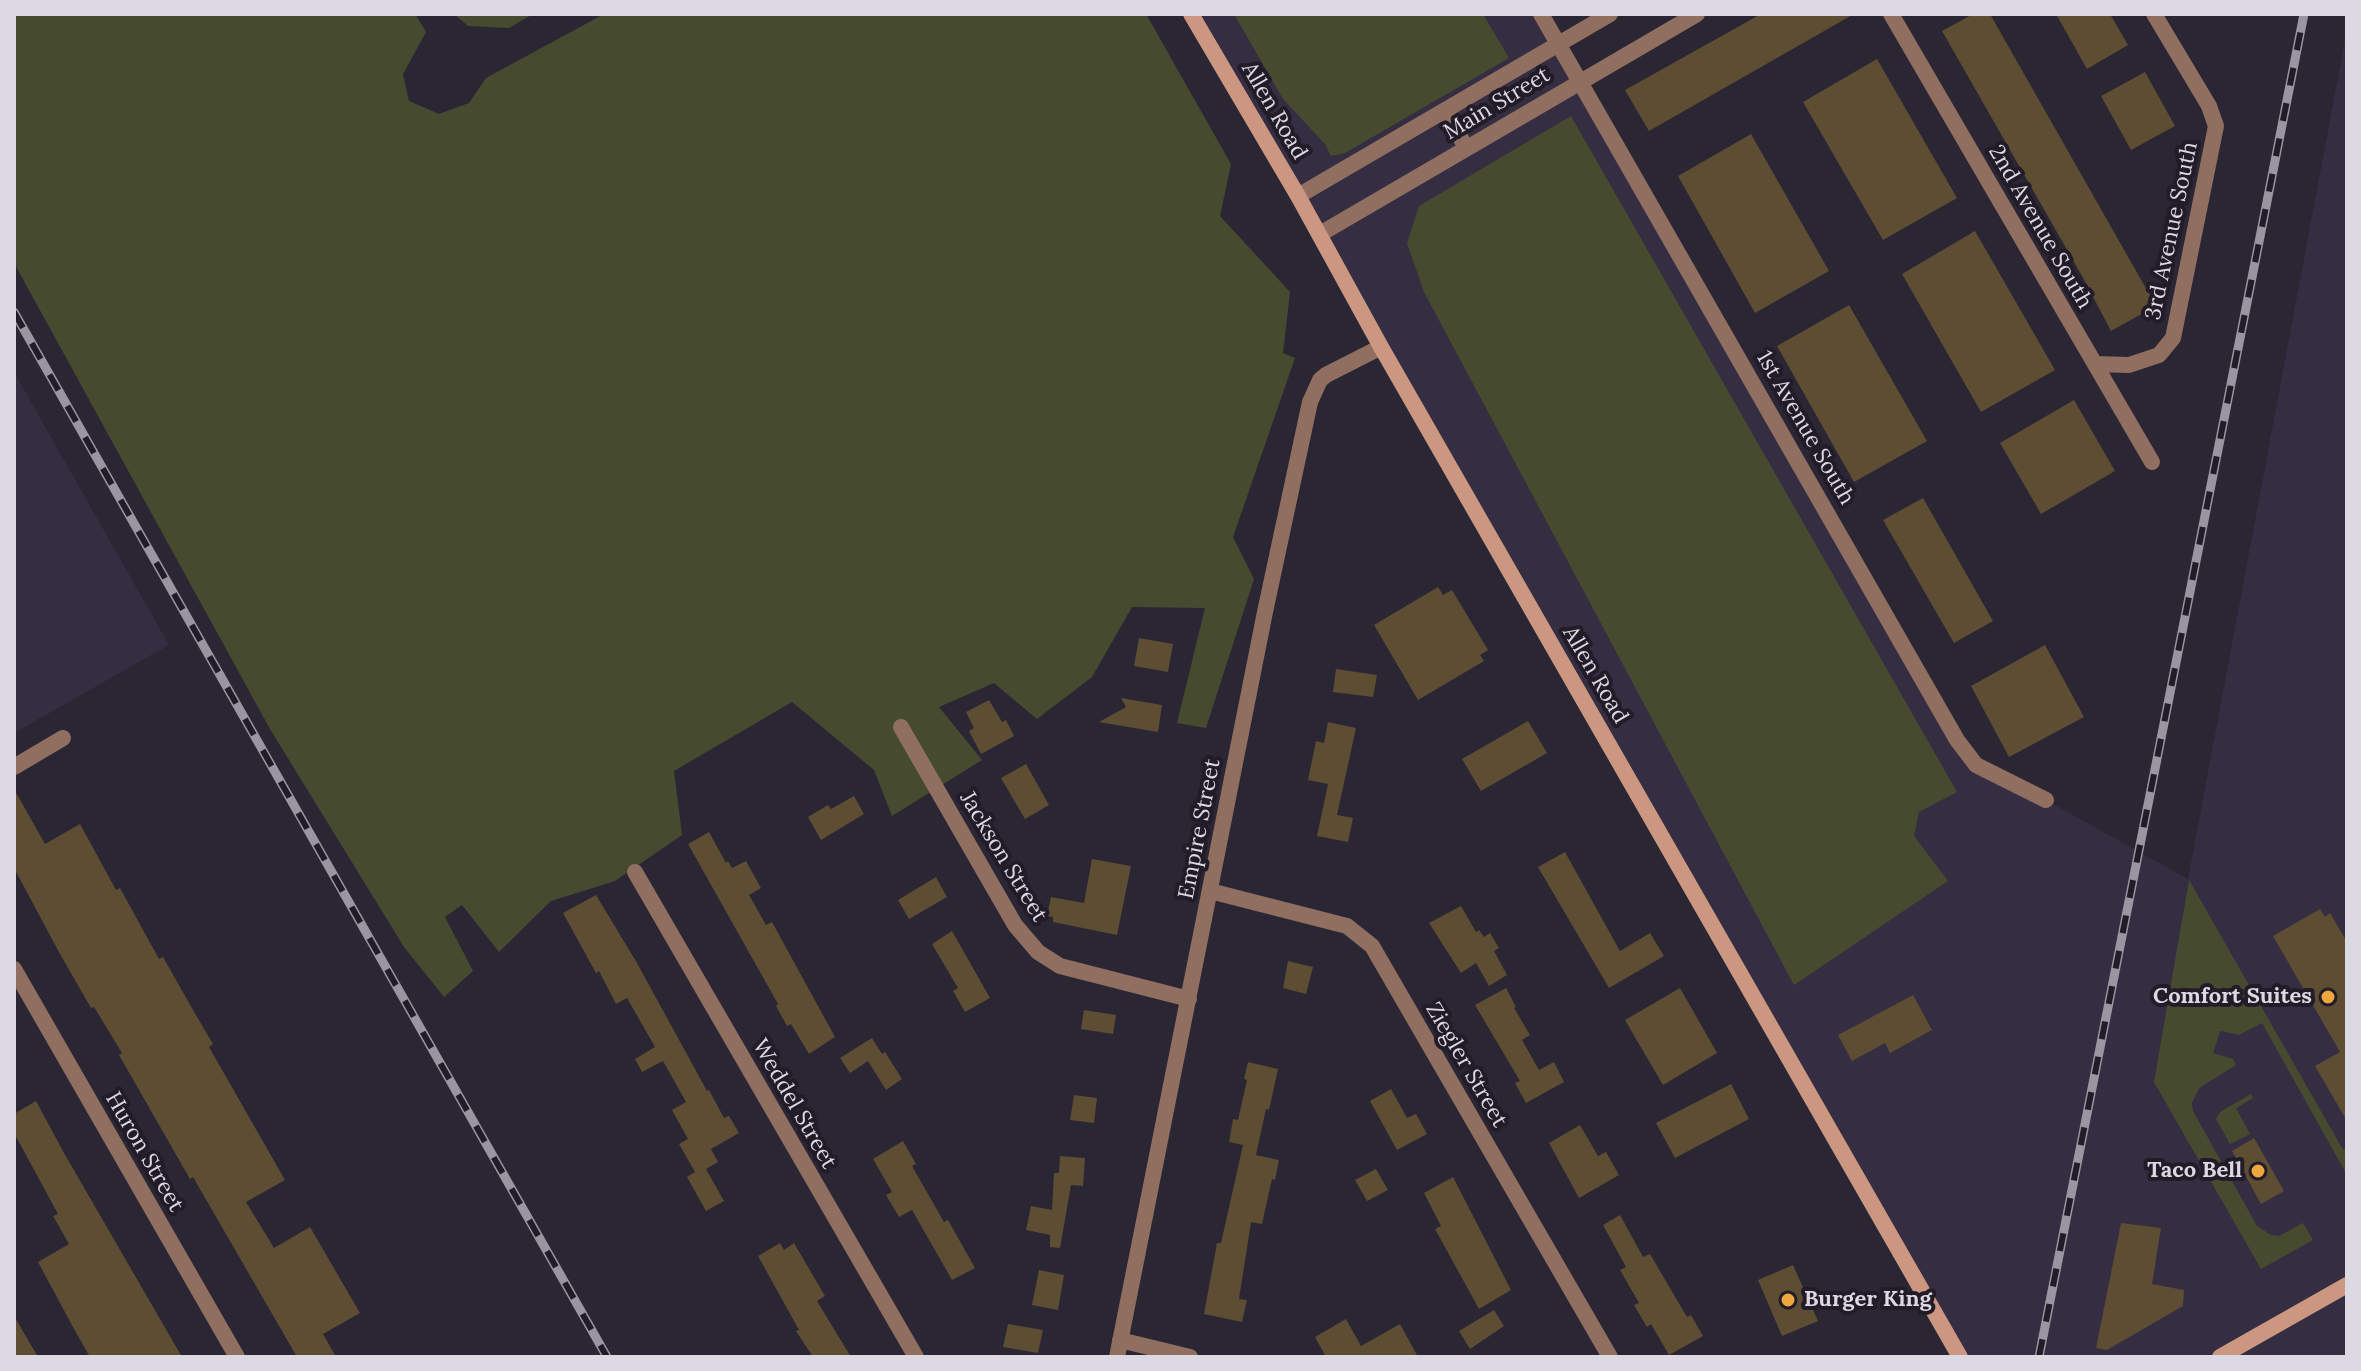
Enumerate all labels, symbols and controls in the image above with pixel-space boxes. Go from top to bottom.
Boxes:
street label: Allen Road [1236,58,1312,164]
street label: Main Street [1439,62,1555,146]
street label: 2nd Avenue South [1982,140,2098,314]
street label: 3rd Avenue South [2140,140,2204,322]
street label: 1st Avenue South [1750,346,1860,510]
street label: Allen Road [1557,622,1633,728]
street label: Empire Street [1173,757,1227,901]
street label: Jackson Street [954,787,1052,927]
place label: Comfort Suites [2153,984,2312,1010]
marker: Comfort Suites [2319,988,2337,1006]
street label: Ziegler Street [1420,998,1512,1132]
street label: Weddel Street [746,1035,842,1173]
street label: Huron Street [99,1088,189,1216]
place label: Taco Bell [2147,1158,2242,1184]
marker: Taco Bell [2249,1162,2267,1180]
place label: Burger King [1804,1287,1932,1313]
marker: Burger King [1779,1291,1797,1309]

